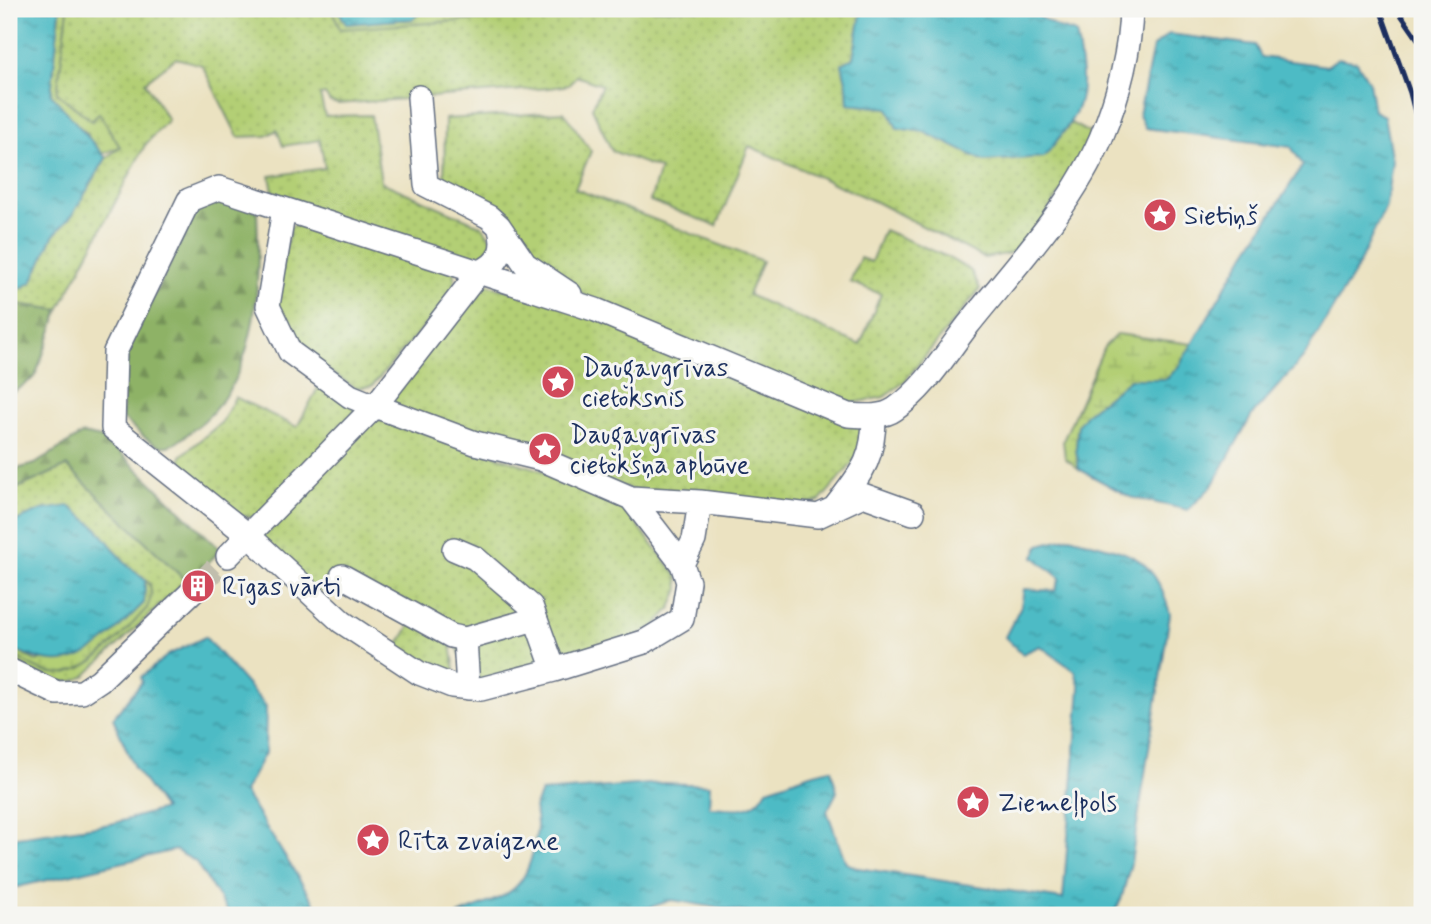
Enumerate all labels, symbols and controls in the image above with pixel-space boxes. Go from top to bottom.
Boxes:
place icon: Sietiņš [1141,196,1179,234]
place label: Sietiņš [1184,200,1258,234]
place label: Daugavgrīvas cietoksnis [582,352,728,416]
place icon: Daugavgrīvas cietoksnis [539,363,577,401]
place label: Daugavgrīvas cietokšņa apbūve [570,419,750,483]
place icon: Daugavgrīvas cietokšņa apbūve [526,430,564,468]
building icon: Rīgas vārti [179,567,217,605]
place label: Rīgas vārti [222,571,340,605]
place icon: Ziemeļpols [954,783,992,821]
place label: Ziemeļpols [998,787,1117,821]
place icon: Rīta zvaigzne [354,821,392,859]
place label: Rīta zvaigzne [398,825,559,859]

